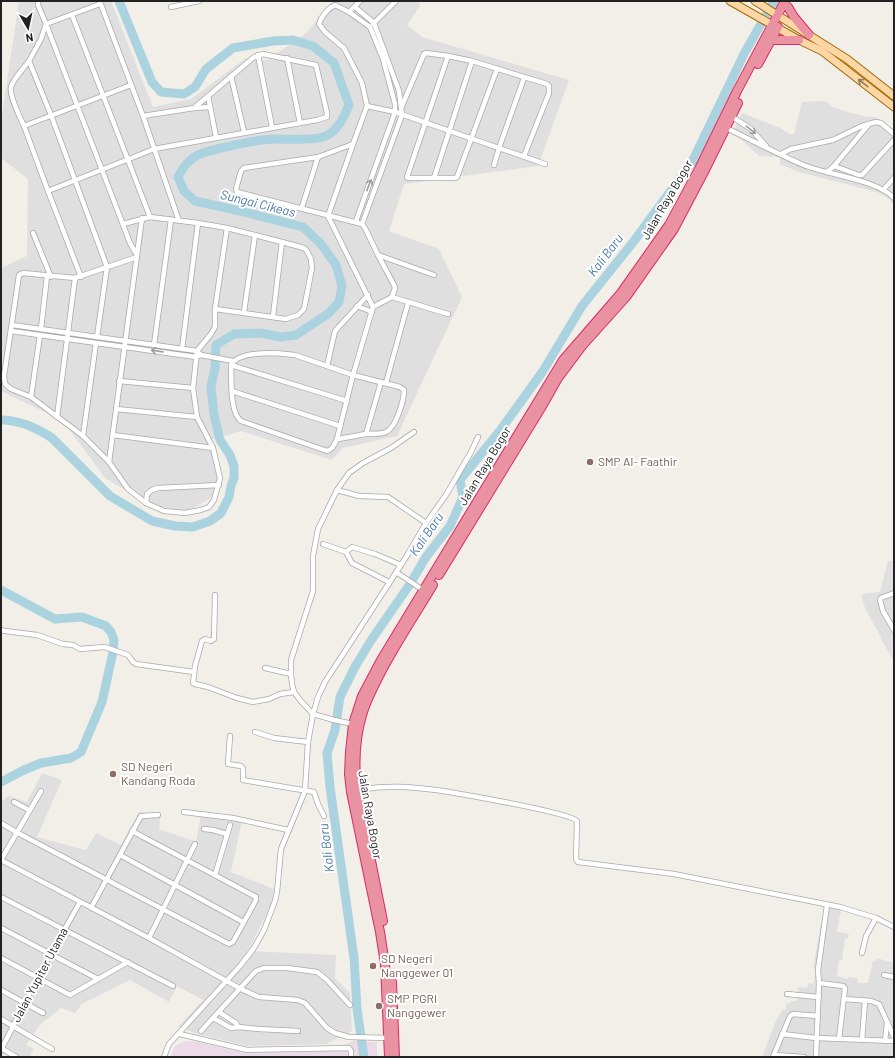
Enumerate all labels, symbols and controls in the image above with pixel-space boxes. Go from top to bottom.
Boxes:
north arrow [8,8,48,48]
text: N [25,31,34,45]
one-way arrow [858,78,869,87]
one-way arrow [746,125,757,134]
street label: Jalan Raya Bogor [638,157,695,242]
one-way arrow [366,178,373,191]
water label: Sungai Cikeas [219,186,297,220]
water label: Kali Baru [584,230,626,279]
one-way arrow [151,347,164,355]
street label: Jalan Raya Bogor [455,423,514,507]
place label: SMP Al- Faathir [598,454,678,468]
marker: SMP Al- Faathir [585,457,595,467]
water label: Kali Baru [405,509,447,559]
place label: SD Negeri Kandang Roda [121,759,195,787]
marker: SD Negeri Kandang Roda [108,769,118,779]
street label: Jalan Raya Bogor [356,770,386,861]
water label: Kali Baru [315,822,337,873]
street label: Jalan Yupiter Utama [8,925,70,1024]
place label: SD Negeri Nanggewer 01 [381,951,453,979]
marker: SD Negeri Nanggewer 01 [368,961,378,971]
place label: SMP PGRI Nanggewer [387,991,447,1019]
marker: SMP PGRI Nanggewer [374,1001,384,1011]

